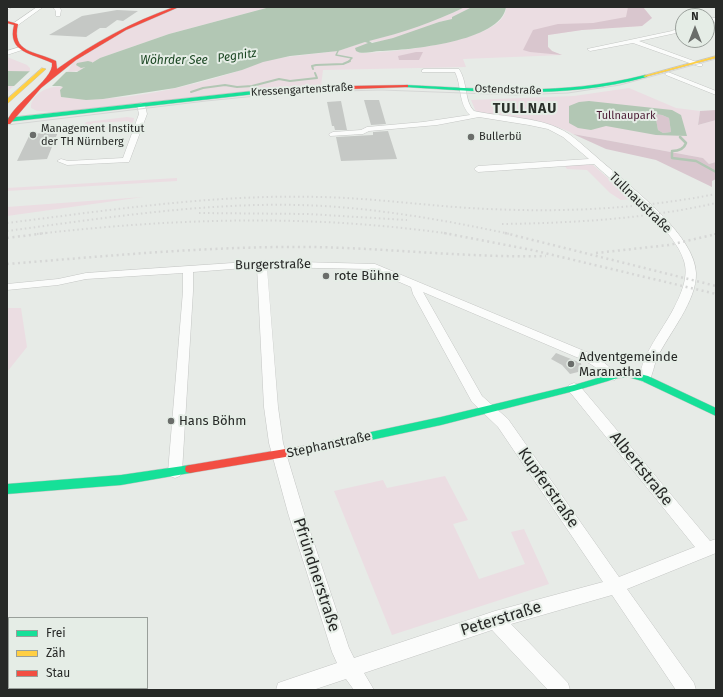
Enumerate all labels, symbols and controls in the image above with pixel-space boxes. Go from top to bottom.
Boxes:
north arrow [675,8,715,48]
text: N [691,10,699,23]
water label: Pegnitz [216,46,258,66]
water label: Wöhrder See [140,54,208,68]
street label: Kressengartenstraße [250,81,354,99]
street label: Ostendstraße [474,82,542,98]
district label: TULLNAU [493,101,557,117]
park label: Tullnaupark [596,109,656,123]
place label: Management Institut der TH Nürnberg [41,122,144,148]
marker: Management Institut der TH Nürnberg [28,130,38,140]
place label: Bullerbü [479,130,522,144]
marker: Bullerbü [466,132,476,142]
street label: Tullnaustraße [606,169,674,237]
street label: Burgerstraße [235,257,311,273]
place label: rote Bühne [334,268,399,284]
marker: rote Bühne [321,271,331,281]
place label: Adventgemeinde Maranatha [579,349,678,380]
marker: Adventgemeinde Maranatha [566,359,576,369]
place label: Hans Böhm [179,413,246,429]
marker: Hans Böhm [166,416,176,426]
street label: Stephanstraße [285,428,373,462]
street label: Albertstraße [605,428,677,510]
street label: Kupferstraße [513,444,583,532]
street label: Pfründnerstraße [289,516,343,634]
street label: Peterstraße [458,598,544,640]
legend [8,617,148,689]
text: Frei [46,626,66,640]
text: Zäh [46,646,66,660]
text: Stau [46,666,70,680]

